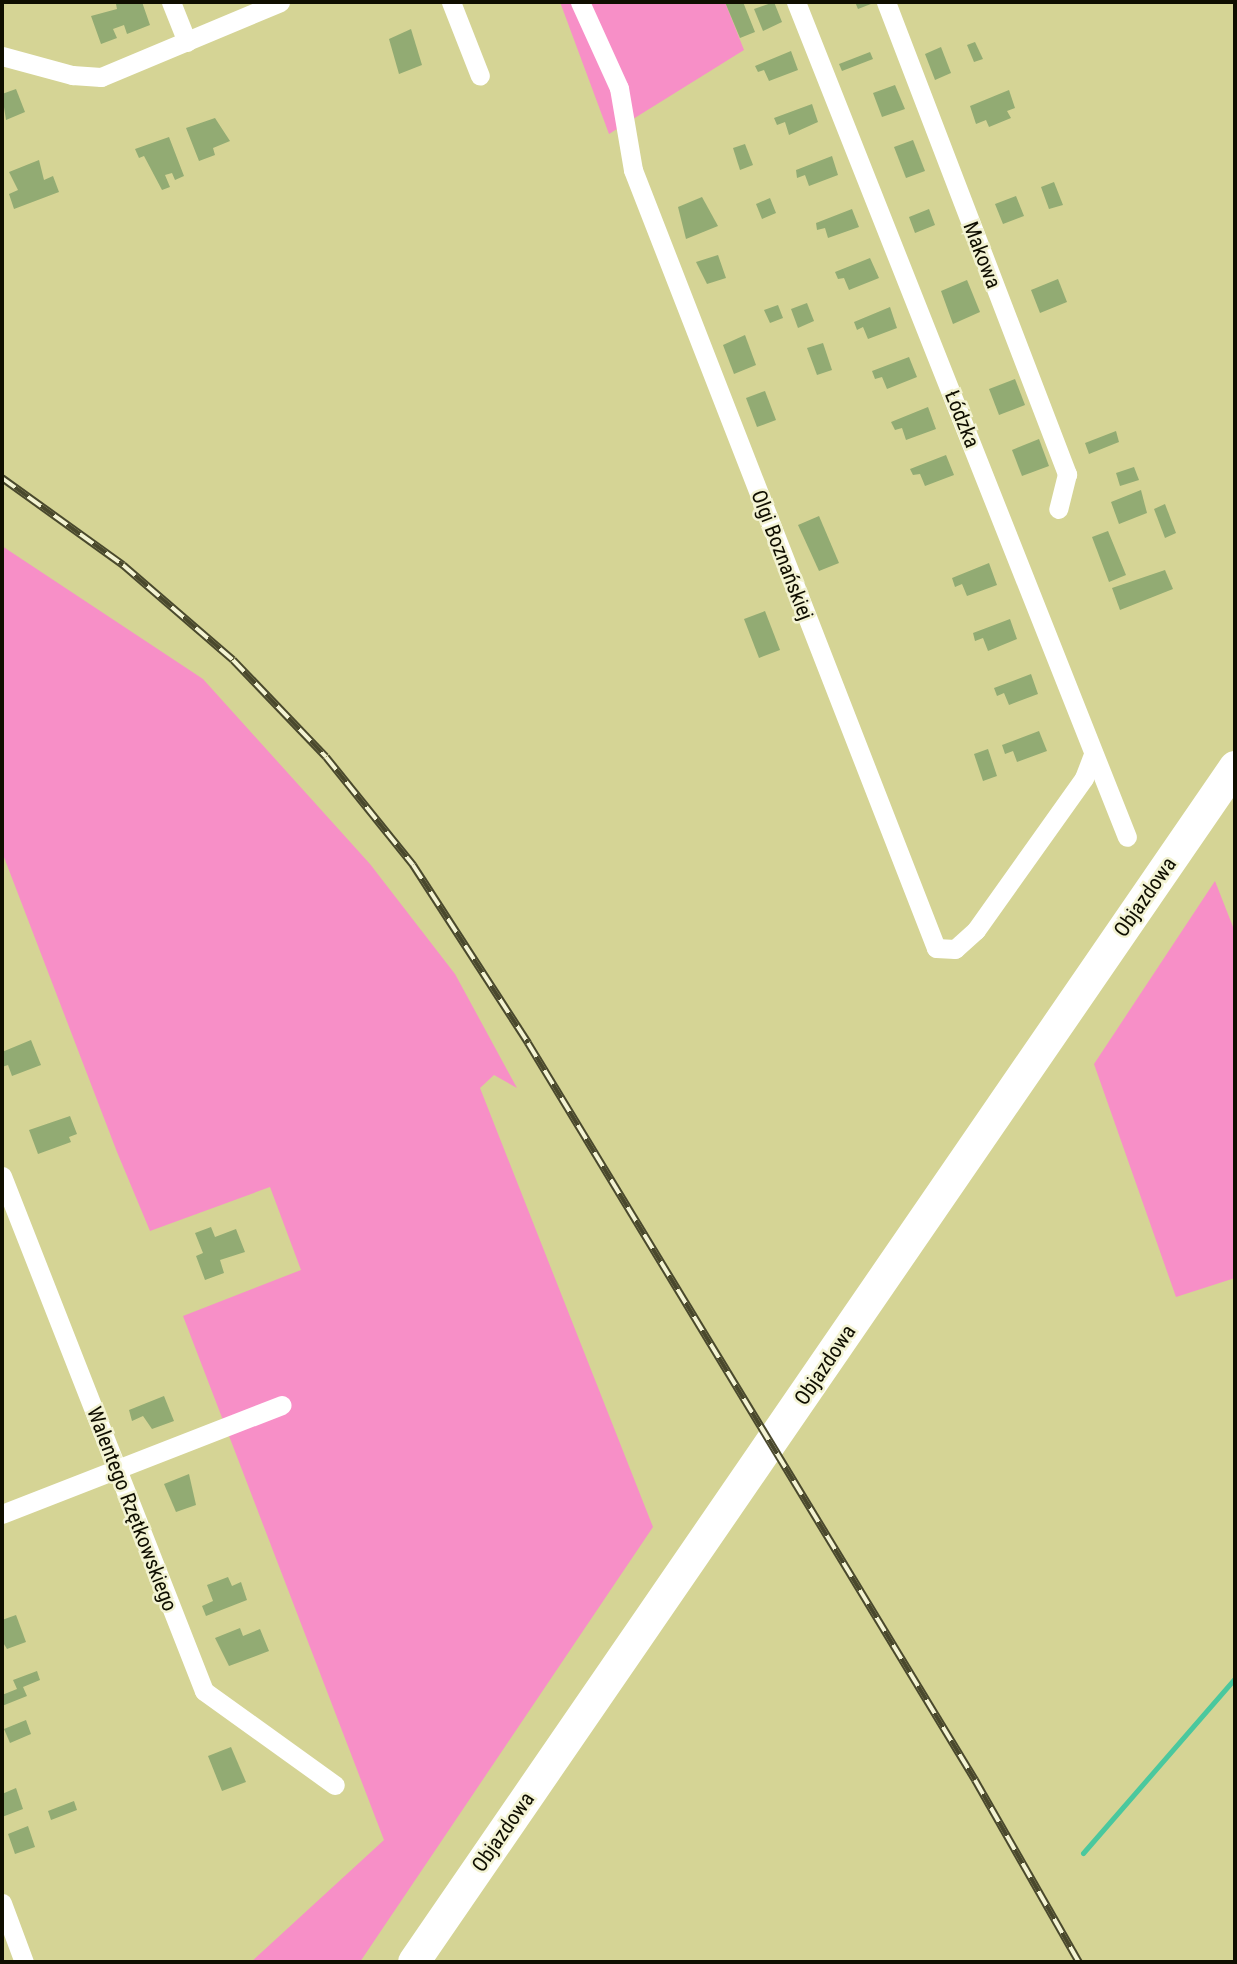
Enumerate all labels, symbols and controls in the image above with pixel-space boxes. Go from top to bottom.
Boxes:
street label: Makowa [958,218,1006,292]
street label: Łódzka [939,387,985,451]
street label: Olgi Boznańskiej [746,486,818,624]
street label: Objazdowa [1108,852,1182,942]
street label: Objazdowa [789,1320,861,1410]
street label: Walentego Rzętkowskiego [81,1403,183,1615]
street label: Objazdowa [466,1787,540,1877]

